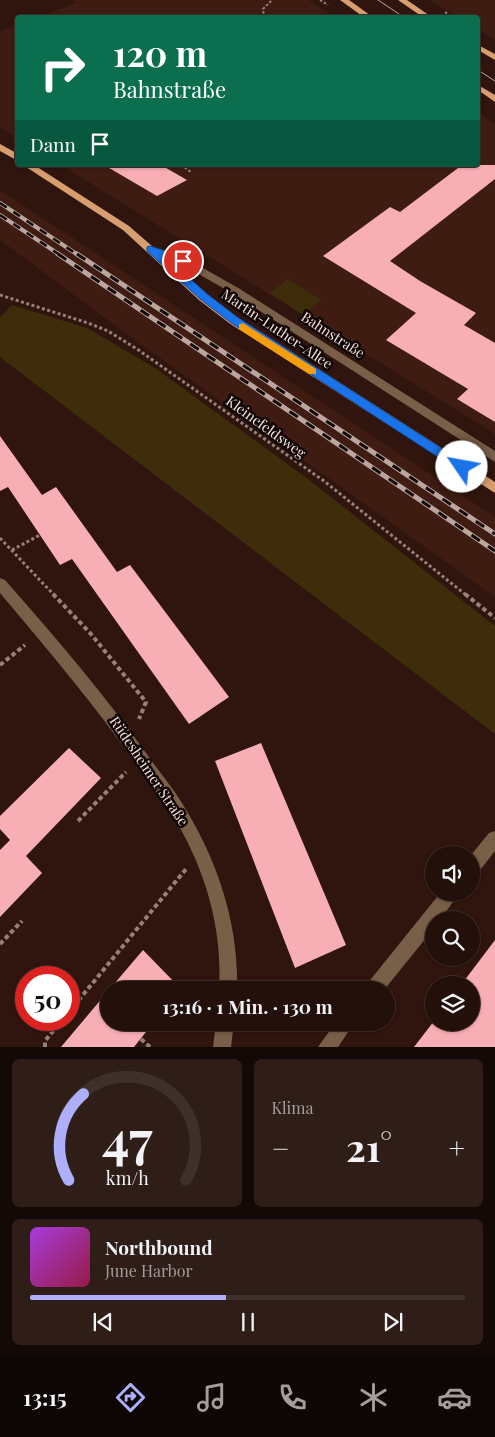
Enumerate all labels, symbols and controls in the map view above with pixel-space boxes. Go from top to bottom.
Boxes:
text: 120 m [113,29,207,76]
icon: right [30,35,95,100]
text: Bahnstraße [113,74,226,104]
icon: arrive [86,130,114,158]
text: Dann [30,131,76,157]
pin [162,240,204,282]
icon: arrive [169,247,197,275]
street label: Martin-Luther-Allee [218,284,336,373]
street label: Bahnstraße [298,307,369,362]
street label: Kleinefeldsweg [222,391,311,462]
position arrow [435,440,487,492]
street label: Rüdesheimer Straße [106,712,193,829]
map controls [425,846,480,1031]
button: sound [425,846,480,901]
button: search [425,911,480,966]
speed limit sign: 50 [15,966,80,1031]
button: layers [425,976,480,1031]
text: 13:16 · 1 Min. · 130 m [162,993,333,1019]
text: Klima [272,1097,313,1118]
text: 47 [101,1103,152,1172]
text: 21° [346,1121,392,1172]
text: − [272,1129,290,1166]
text: + [449,1129,465,1166]
text: km/h [105,1166,149,1189]
text: Northbound [105,1234,213,1260]
text: June Harbor [105,1260,193,1281]
icon: previous [89,1308,117,1336]
icon: pause [234,1308,262,1336]
icon: next [379,1308,407,1336]
icon: directions [113,1380,148,1415]
icon: music [194,1380,229,1415]
icon: phone [275,1380,310,1415]
icon: climate [356,1380,391,1415]
icon: car [437,1380,472,1415]
text: 13:15 [23,1382,67,1412]

